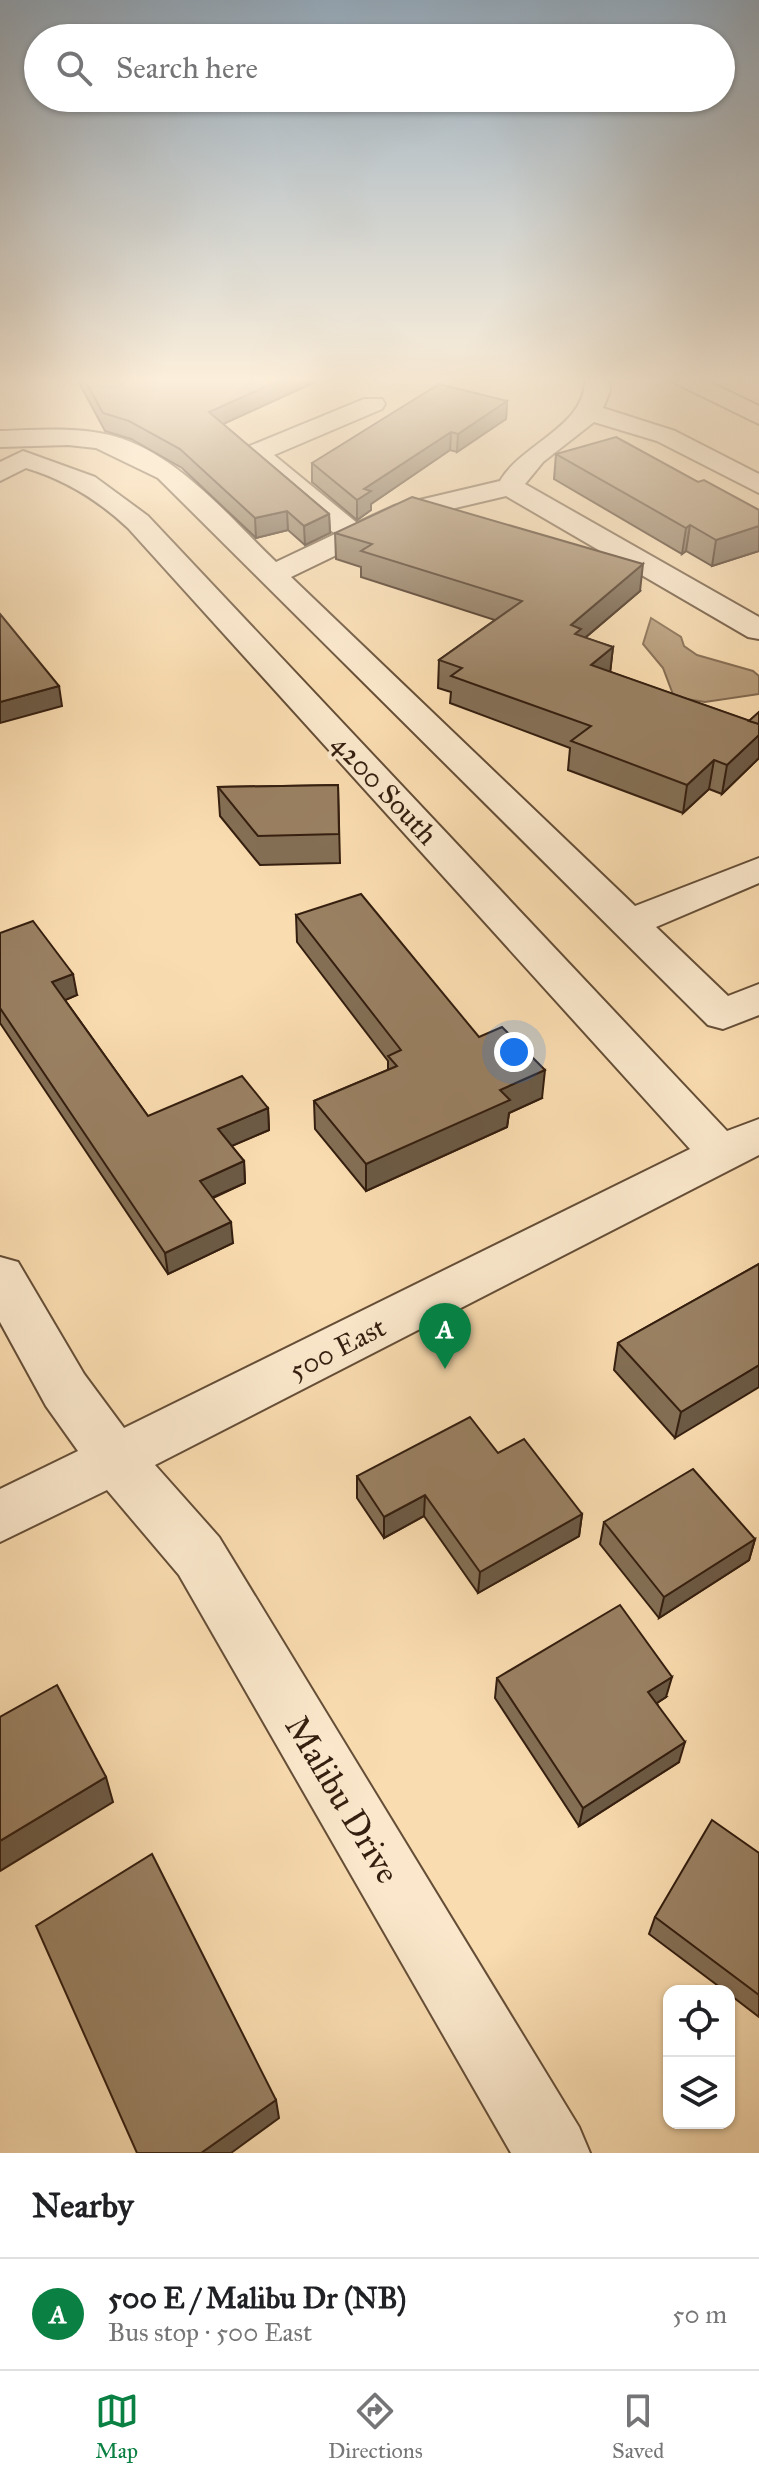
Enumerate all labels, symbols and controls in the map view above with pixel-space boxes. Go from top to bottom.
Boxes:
search box [24,24,735,112]
icon: search [52,46,96,90]
text: Search here [116,50,258,86]
street label: 4200 South [324,727,445,852]
your location [494,1032,534,1072]
pin: A [419,1303,471,1369]
street label: 500 East [283,1309,391,1388]
street label: Malibu Drive [277,1708,409,1890]
map controls [663,1985,735,2129]
button: locate [663,1985,735,2057]
button: layers [663,2057,735,2129]
text: Nearby [32,2185,134,2226]
text: 500 E / Malibu Dr (NB) [108,2280,406,2316]
text: A [49,2298,67,2330]
text: 50 m [672,2298,727,2330]
text: Bus stop · 500 East [108,2316,312,2348]
tab: Map [95,2389,139,2464]
tab: Directions [328,2389,423,2464]
tab: Saved [612,2389,664,2464]

